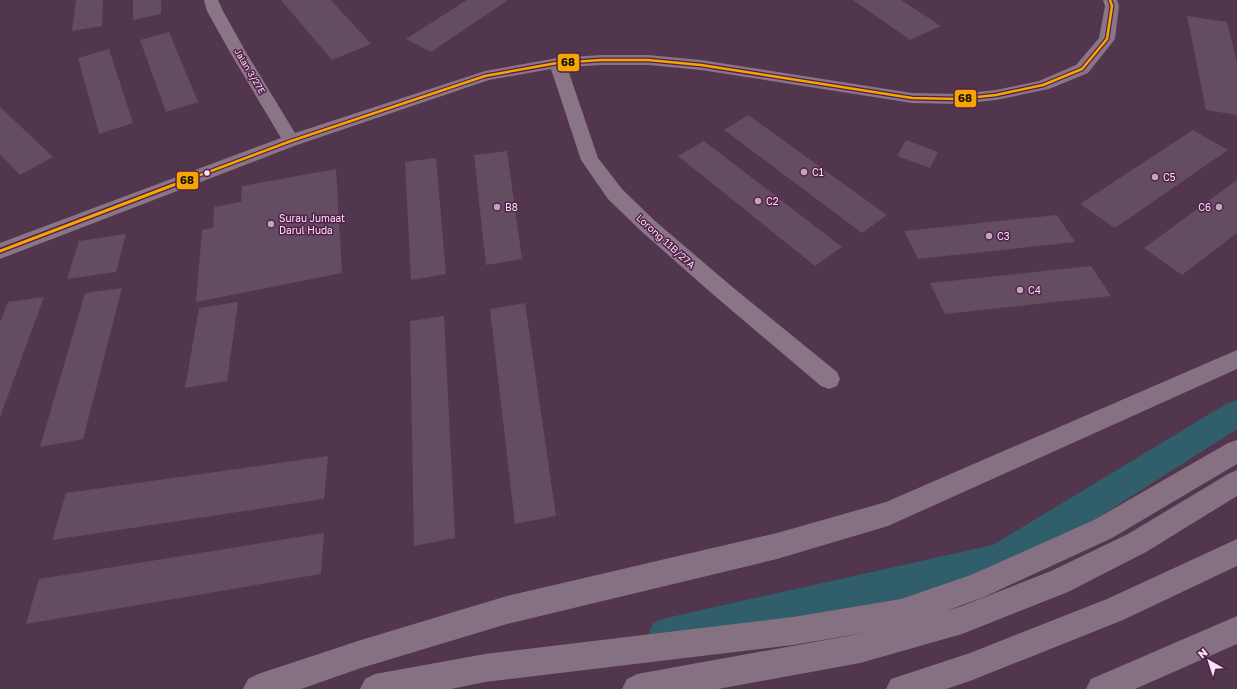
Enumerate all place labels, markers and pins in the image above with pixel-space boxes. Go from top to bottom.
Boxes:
place label: C1 [812,166,824,178]
marker: C1 [799,167,809,177]
unlabelled marker [202,168,212,178]
place label: C5 [1163,171,1176,183]
marker: C5 [1150,172,1160,182]
place label: C2 [766,195,779,207]
marker: C2 [753,196,763,206]
place label: B8 [505,201,518,213]
place label: C6 [1198,201,1211,213]
marker: B8 [492,202,502,212]
marker: C6 [1214,202,1224,212]
place label: Surau Jumaat Darul Huda [279,212,345,236]
marker: Surau Jumaat Darul Huda [266,219,276,229]
place label: C3 [997,230,1010,242]
marker: C3 [984,231,994,241]
place label: C4 [1028,284,1041,296]
marker: C4 [1015,285,1025,295]

